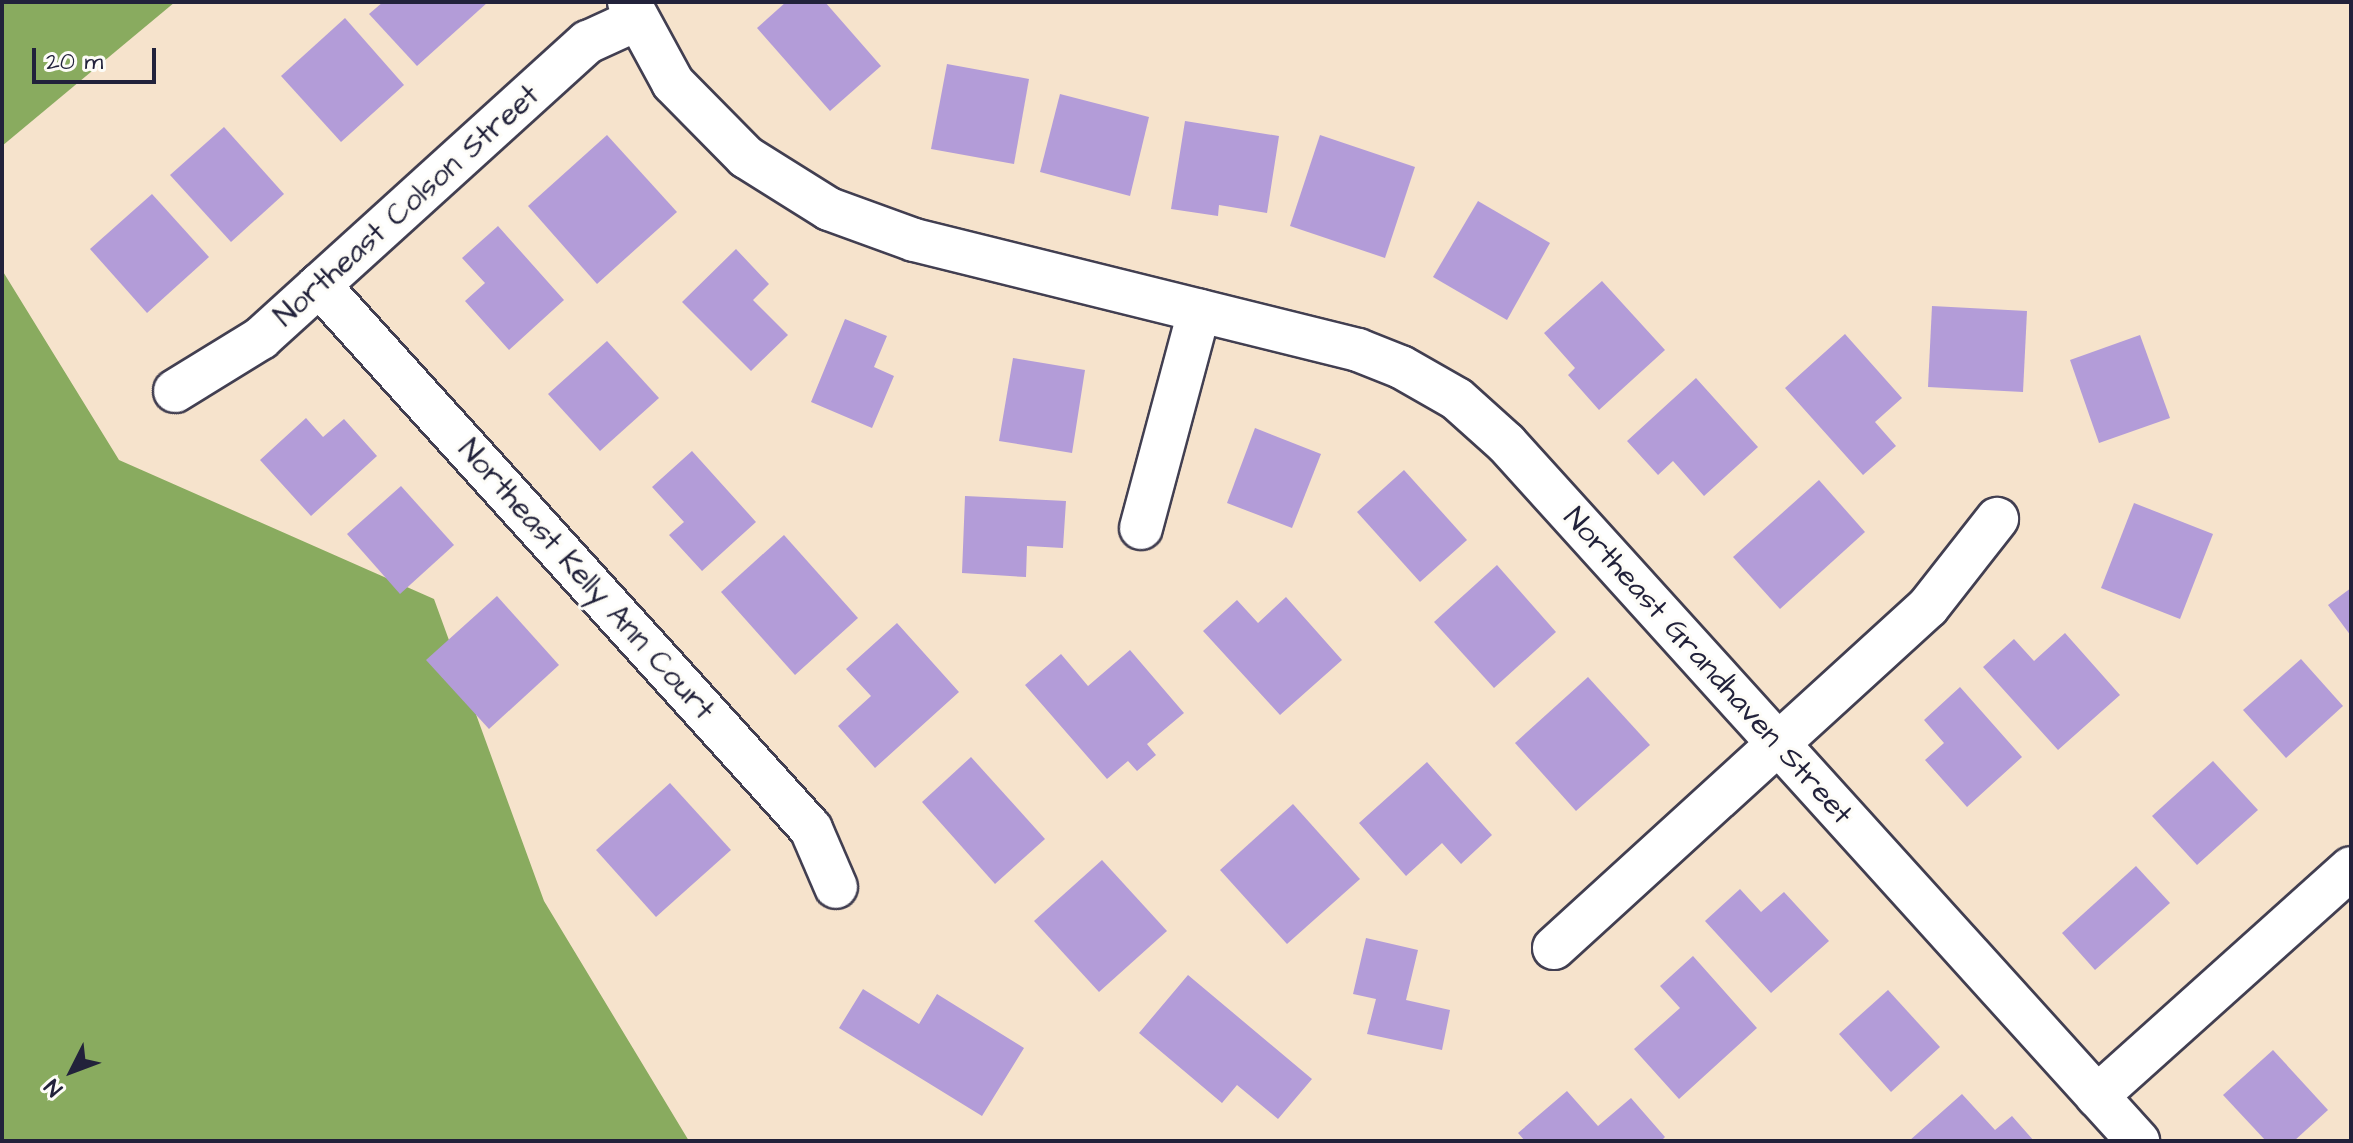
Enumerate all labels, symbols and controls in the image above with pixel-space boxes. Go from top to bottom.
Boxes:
scale bar [36,32,160,82]
text: 20 m [46,45,103,79]
street label: Northeast Colson Street [267,77,547,335]
street label: Northeast Kelly Ann Court [450,432,722,728]
street label: Northeast Grandhaven Street [1556,500,1860,832]
north arrow [32,1031,112,1111]
text: N [38,1072,70,1103]

